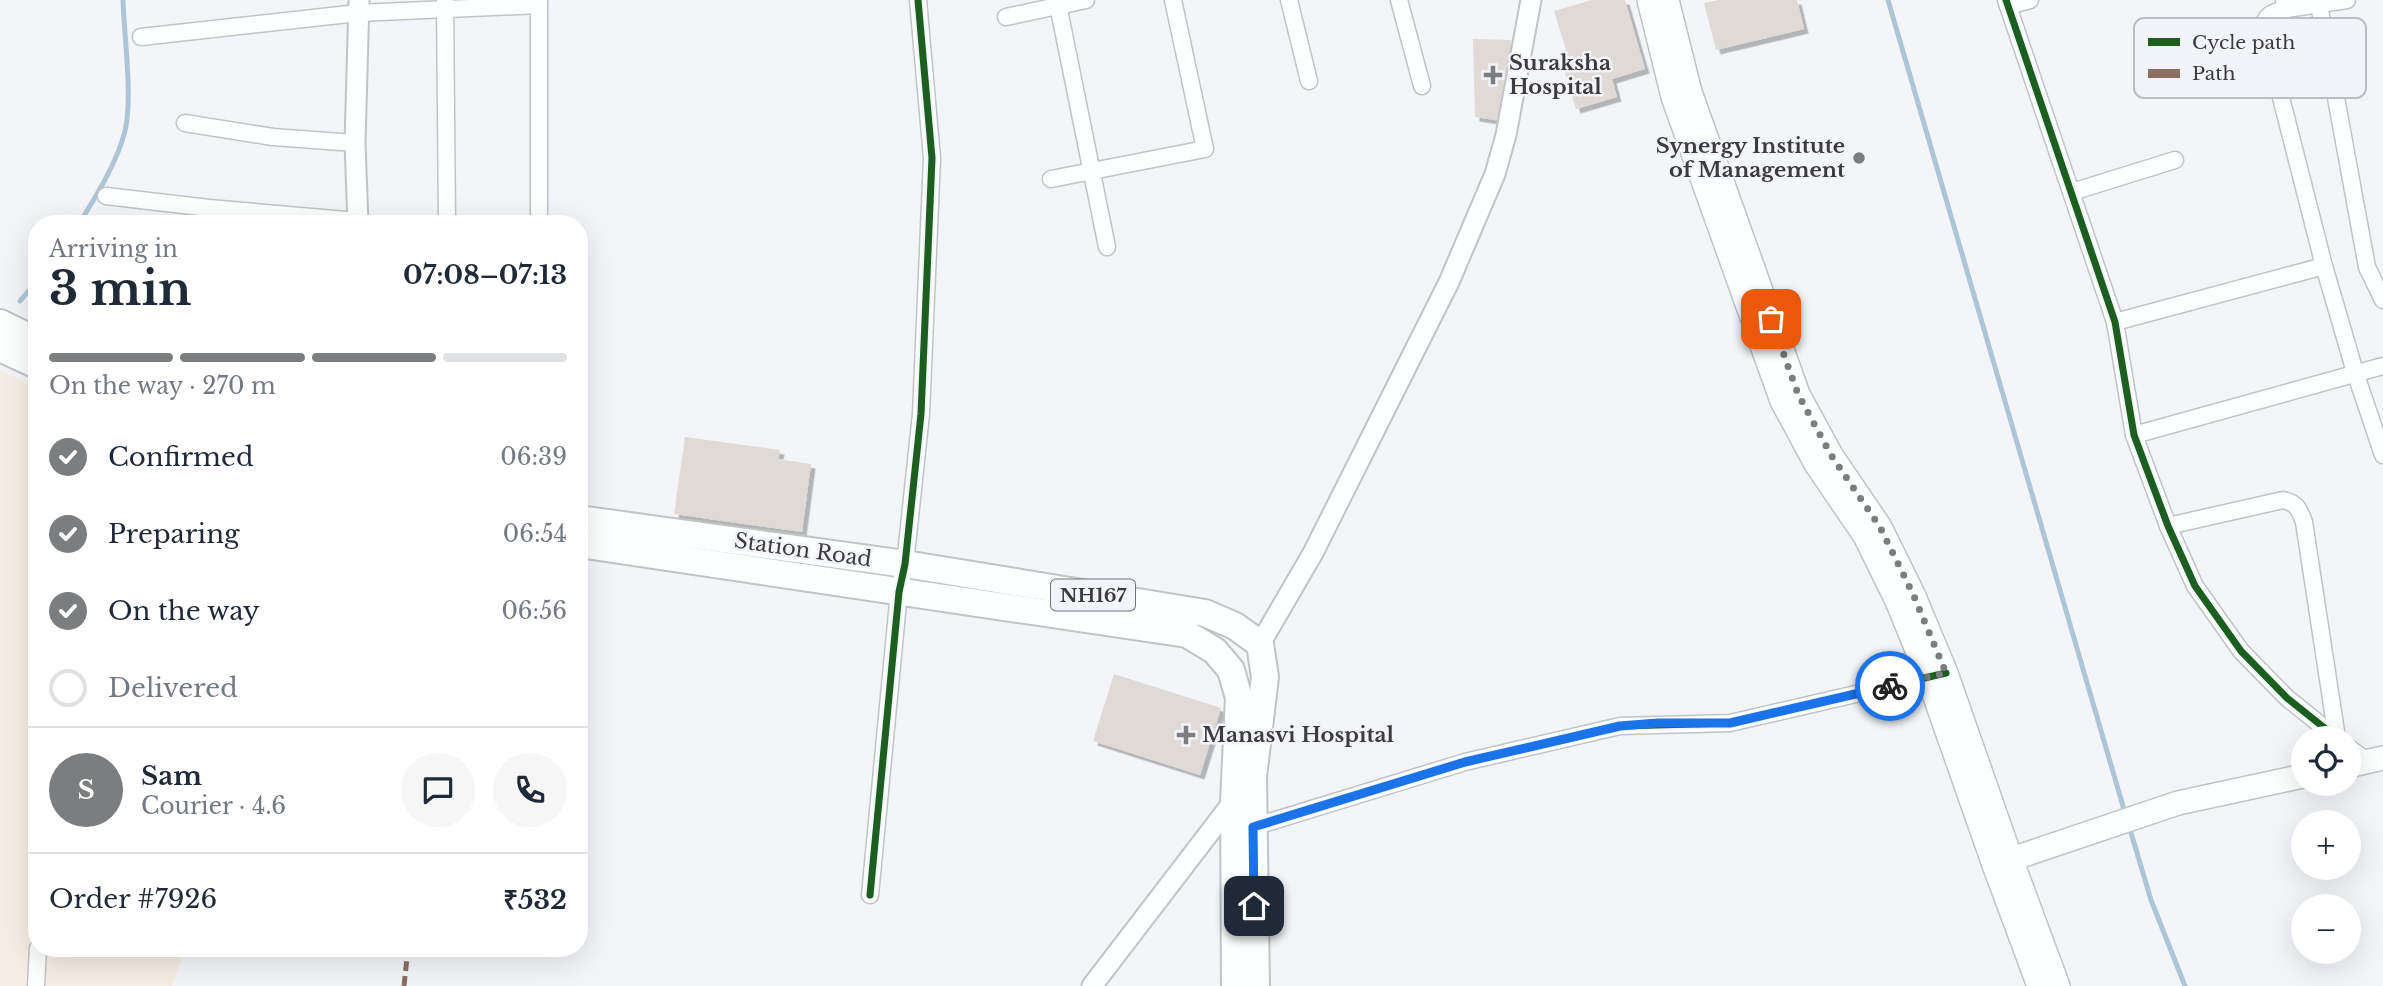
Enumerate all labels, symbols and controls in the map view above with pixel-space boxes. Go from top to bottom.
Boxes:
legend [2134,18,2366,98]
text: Cycle path [2192,31,2295,54]
place label: Suraksha Hospital [1509,50,1611,100]
text: Path [2192,62,2236,85]
marker: Suraksha Hospital [1483,65,1503,85]
place label: Synergy Institute of Management [1656,133,1845,183]
marker: Synergy Institute of Management [1851,150,1867,166]
text: Arriving in [49,235,178,263]
text: 07:08–07:13 [403,259,567,291]
text: 3 min [49,260,191,317]
pin [1741,289,1801,349]
icon: bag [1752,300,1790,338]
text: On the way · 270 m [49,372,276,400]
icon: check [49,438,87,476]
text: Confirmed [108,441,253,473]
text: 06:39 [500,443,567,471]
icon: check [49,515,87,553]
text: Preparing [108,518,240,550]
text: 06:54 [503,520,567,548]
street label: Station Road [733,528,873,572]
road number: NH167 [1051,580,1135,610]
icon: check [49,592,87,630]
text: On the way [108,595,260,627]
text: 06:56 [501,597,567,625]
courier [1855,651,1925,721]
icon: bike [1871,667,1909,705]
text: Delivered [108,672,238,704]
place label: Manasvi Hospital [1202,722,1395,748]
marker: Manasvi Hospital [1176,725,1196,745]
map controls [2291,726,2361,964]
button: locate [2291,726,2361,796]
button: chat [401,753,475,827]
button: phone [493,753,567,827]
text: Sam [141,760,202,792]
text: S [77,774,95,806]
text: Courier · 4.6 [141,792,286,820]
button: + [2291,810,2361,880]
pin [1224,876,1284,936]
text: Order #7926 [49,883,217,915]
text: ₹532 [503,884,567,916]
icon: home [1235,887,1273,925]
button: − [2291,894,2361,964]

